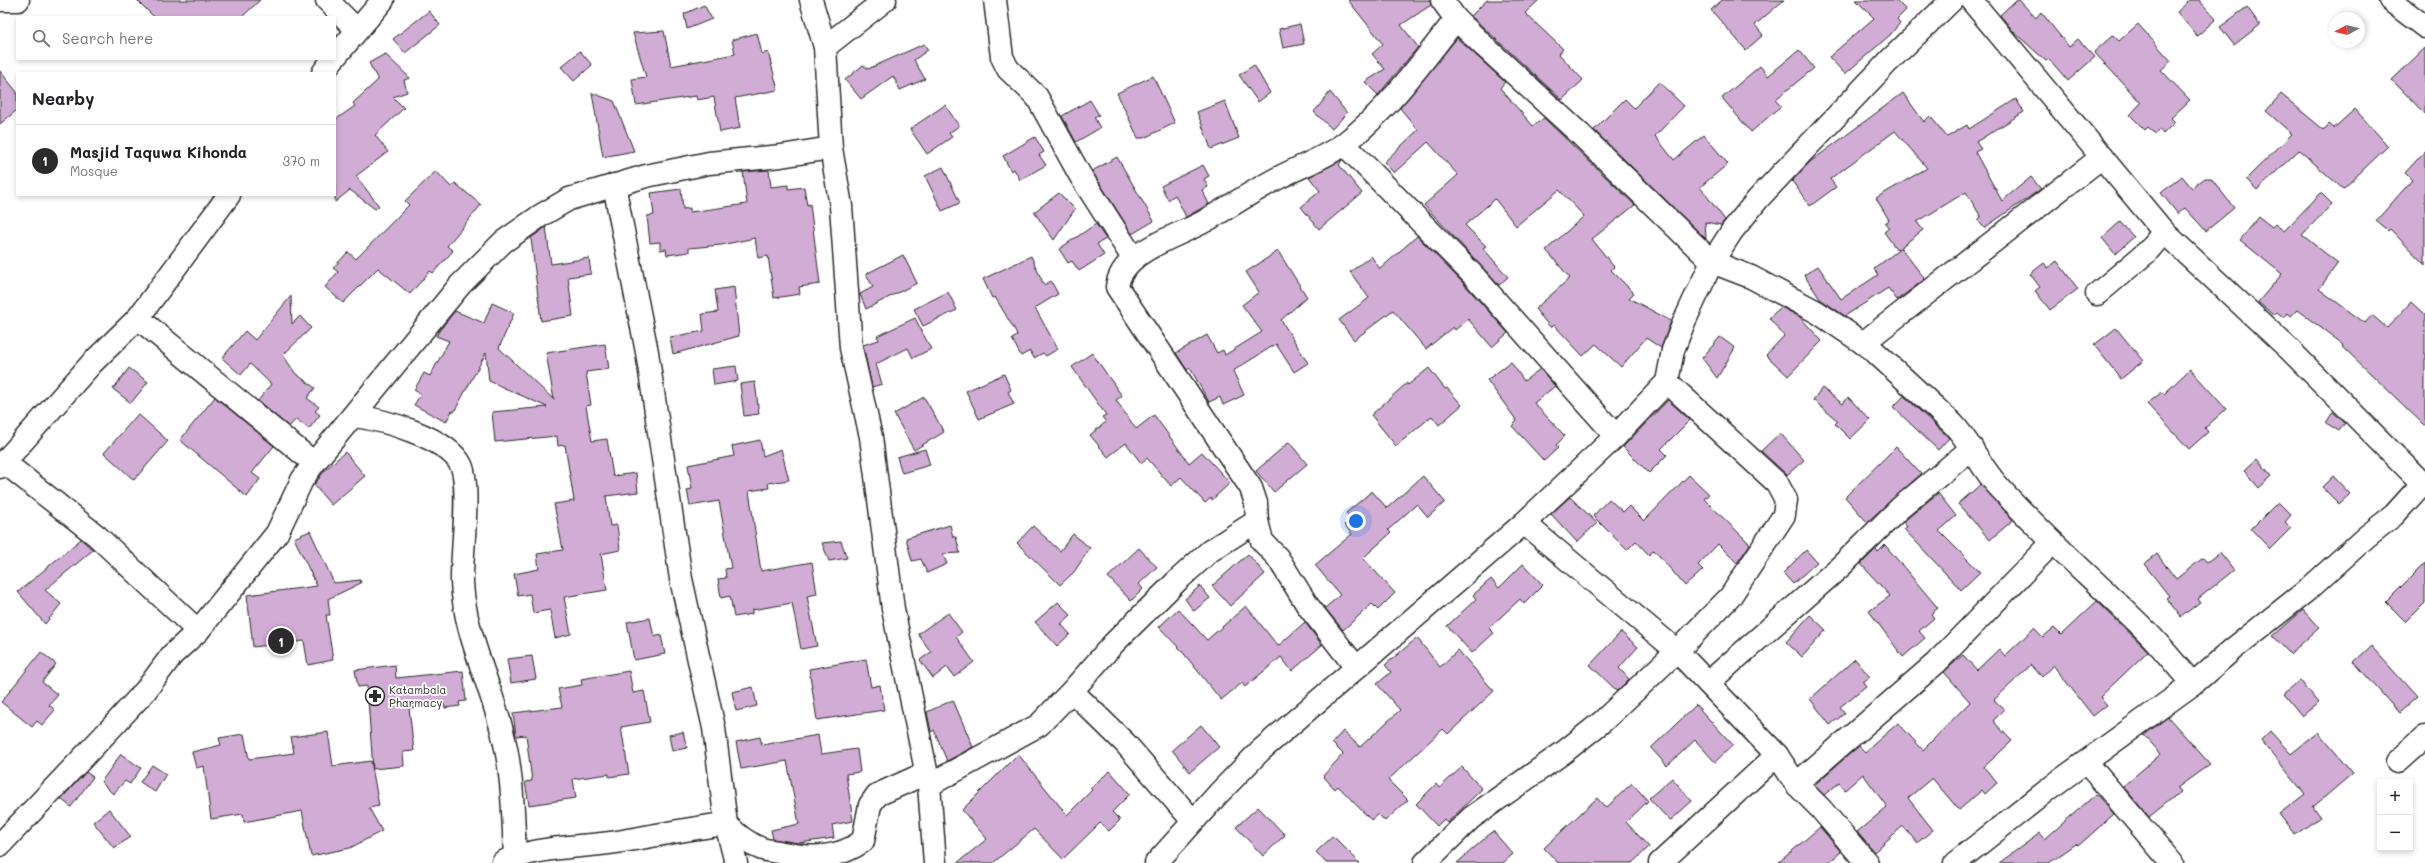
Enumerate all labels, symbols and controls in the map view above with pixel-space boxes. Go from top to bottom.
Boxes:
north arrow [2329,12,2365,48]
search box [16,16,336,60]
icon: search [30,27,52,49]
text: Search here [62,28,153,48]
text: Nearby [32,87,94,109]
text: Masjid Taquwa Kihonda [70,142,247,162]
text: 1 [42,152,48,169]
text: 370 m [283,152,320,169]
text: Mosque [70,162,118,179]
your location [1346,511,1366,531]
pin: 1 [268,626,294,656]
place label: Katambala Pharmacy [389,682,447,710]
pharmacy icon: Katambala Pharmacy [364,685,386,707]
map controls [2377,779,2413,851]
button: + [2377,779,2413,815]
button: − [2377,815,2413,851]

